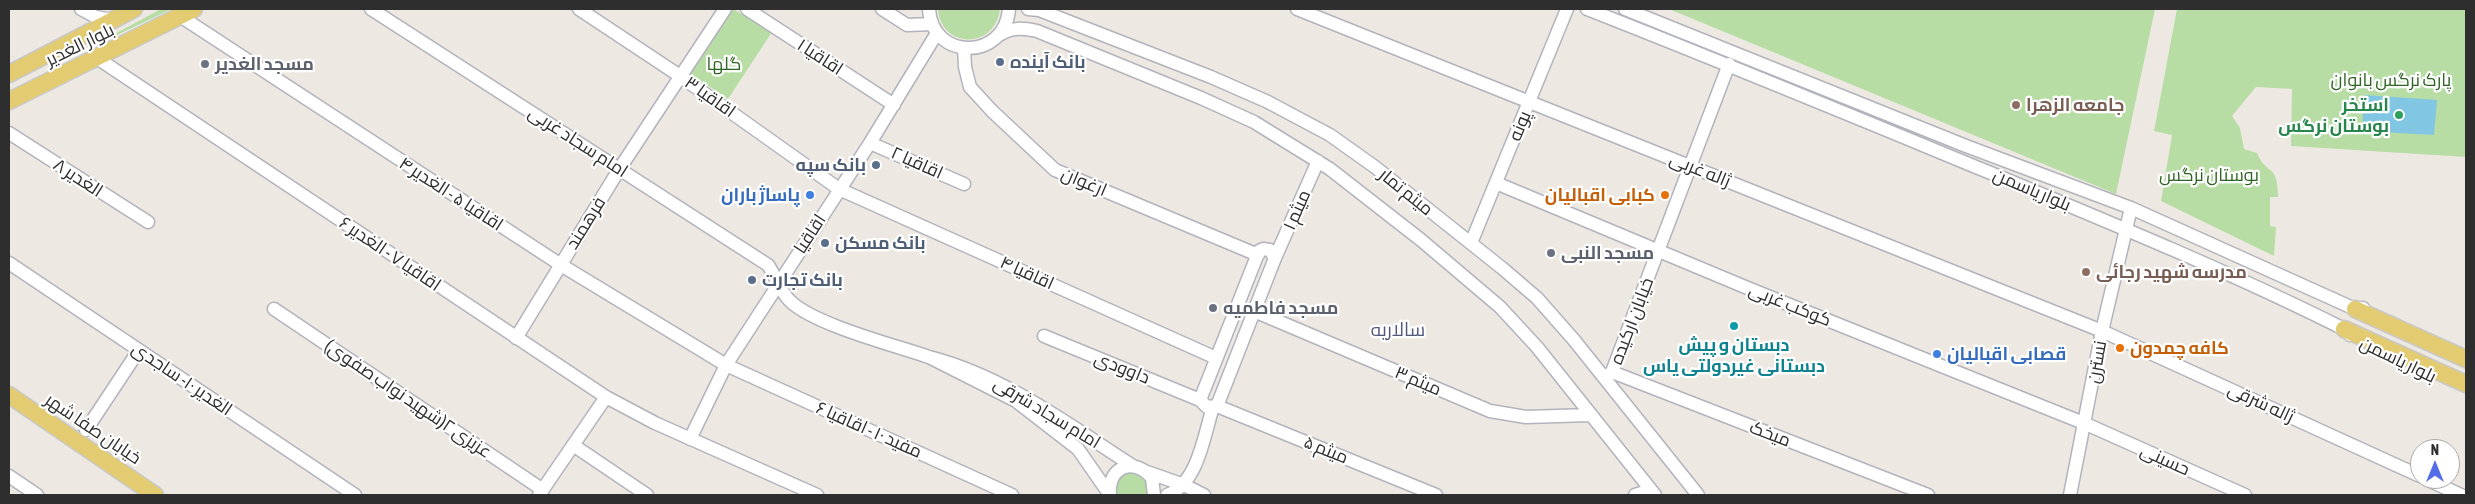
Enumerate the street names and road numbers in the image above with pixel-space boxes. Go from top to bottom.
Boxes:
street label: بلوار الغدیر [42,19,118,71]
street label: اقاقیا ۱ [793,34,847,80]
street label: اقاقیا ۳ [680,72,740,122]
street label: امام سجاد غربی [524,102,632,182]
street label: پونه [1504,108,1536,144]
street label: اقاقیا ۲ [888,142,946,184]
street label: ژاله غربی [1666,148,1734,192]
street label: اقاقیا ۵ - الغدیر ۴ [395,152,507,236]
street label: الغدیر ۸ [49,154,107,202]
street label: ارغوان [1058,163,1110,201]
street label: میثم تمار [1375,164,1437,220]
street label: بلوار یاسمن [1990,164,2074,216]
street label: میثم ۱ [1279,186,1315,234]
street label: فرهمند [562,193,610,253]
street label: اقاقیا [789,210,831,258]
street label: اقاقیا ۷ - الغدیر ۶ [335,212,445,296]
street label: اقاقیا ۴ [997,252,1057,294]
street label: خیابان ارکیده [1606,274,1658,368]
street label: کوکب غربی [1746,279,1834,331]
street label: بلوار یاسمن [2356,332,2440,388]
street label: عزیزی ۲(شهید نواب صفوی) [320,335,496,463]
street label: الغدیر ۱۰- ساجدی [128,337,236,421]
street label: نسترن [2083,339,2111,385]
street label: داوودی [1091,347,1153,389]
street label: میثم ۳ [1391,362,1445,400]
street label: امام سجاد شرقی [990,373,1104,453]
street label: ژاله شرقی [2224,378,2298,428]
street label: خیابان صفا شهر [41,389,145,469]
street label: مفید ۱۰ - اقاقیا ۶ [813,397,925,463]
street label: میخک [1746,416,1794,452]
street label: میثم ۵ [1300,431,1352,469]
street label: حسینی [2137,440,2193,480]

